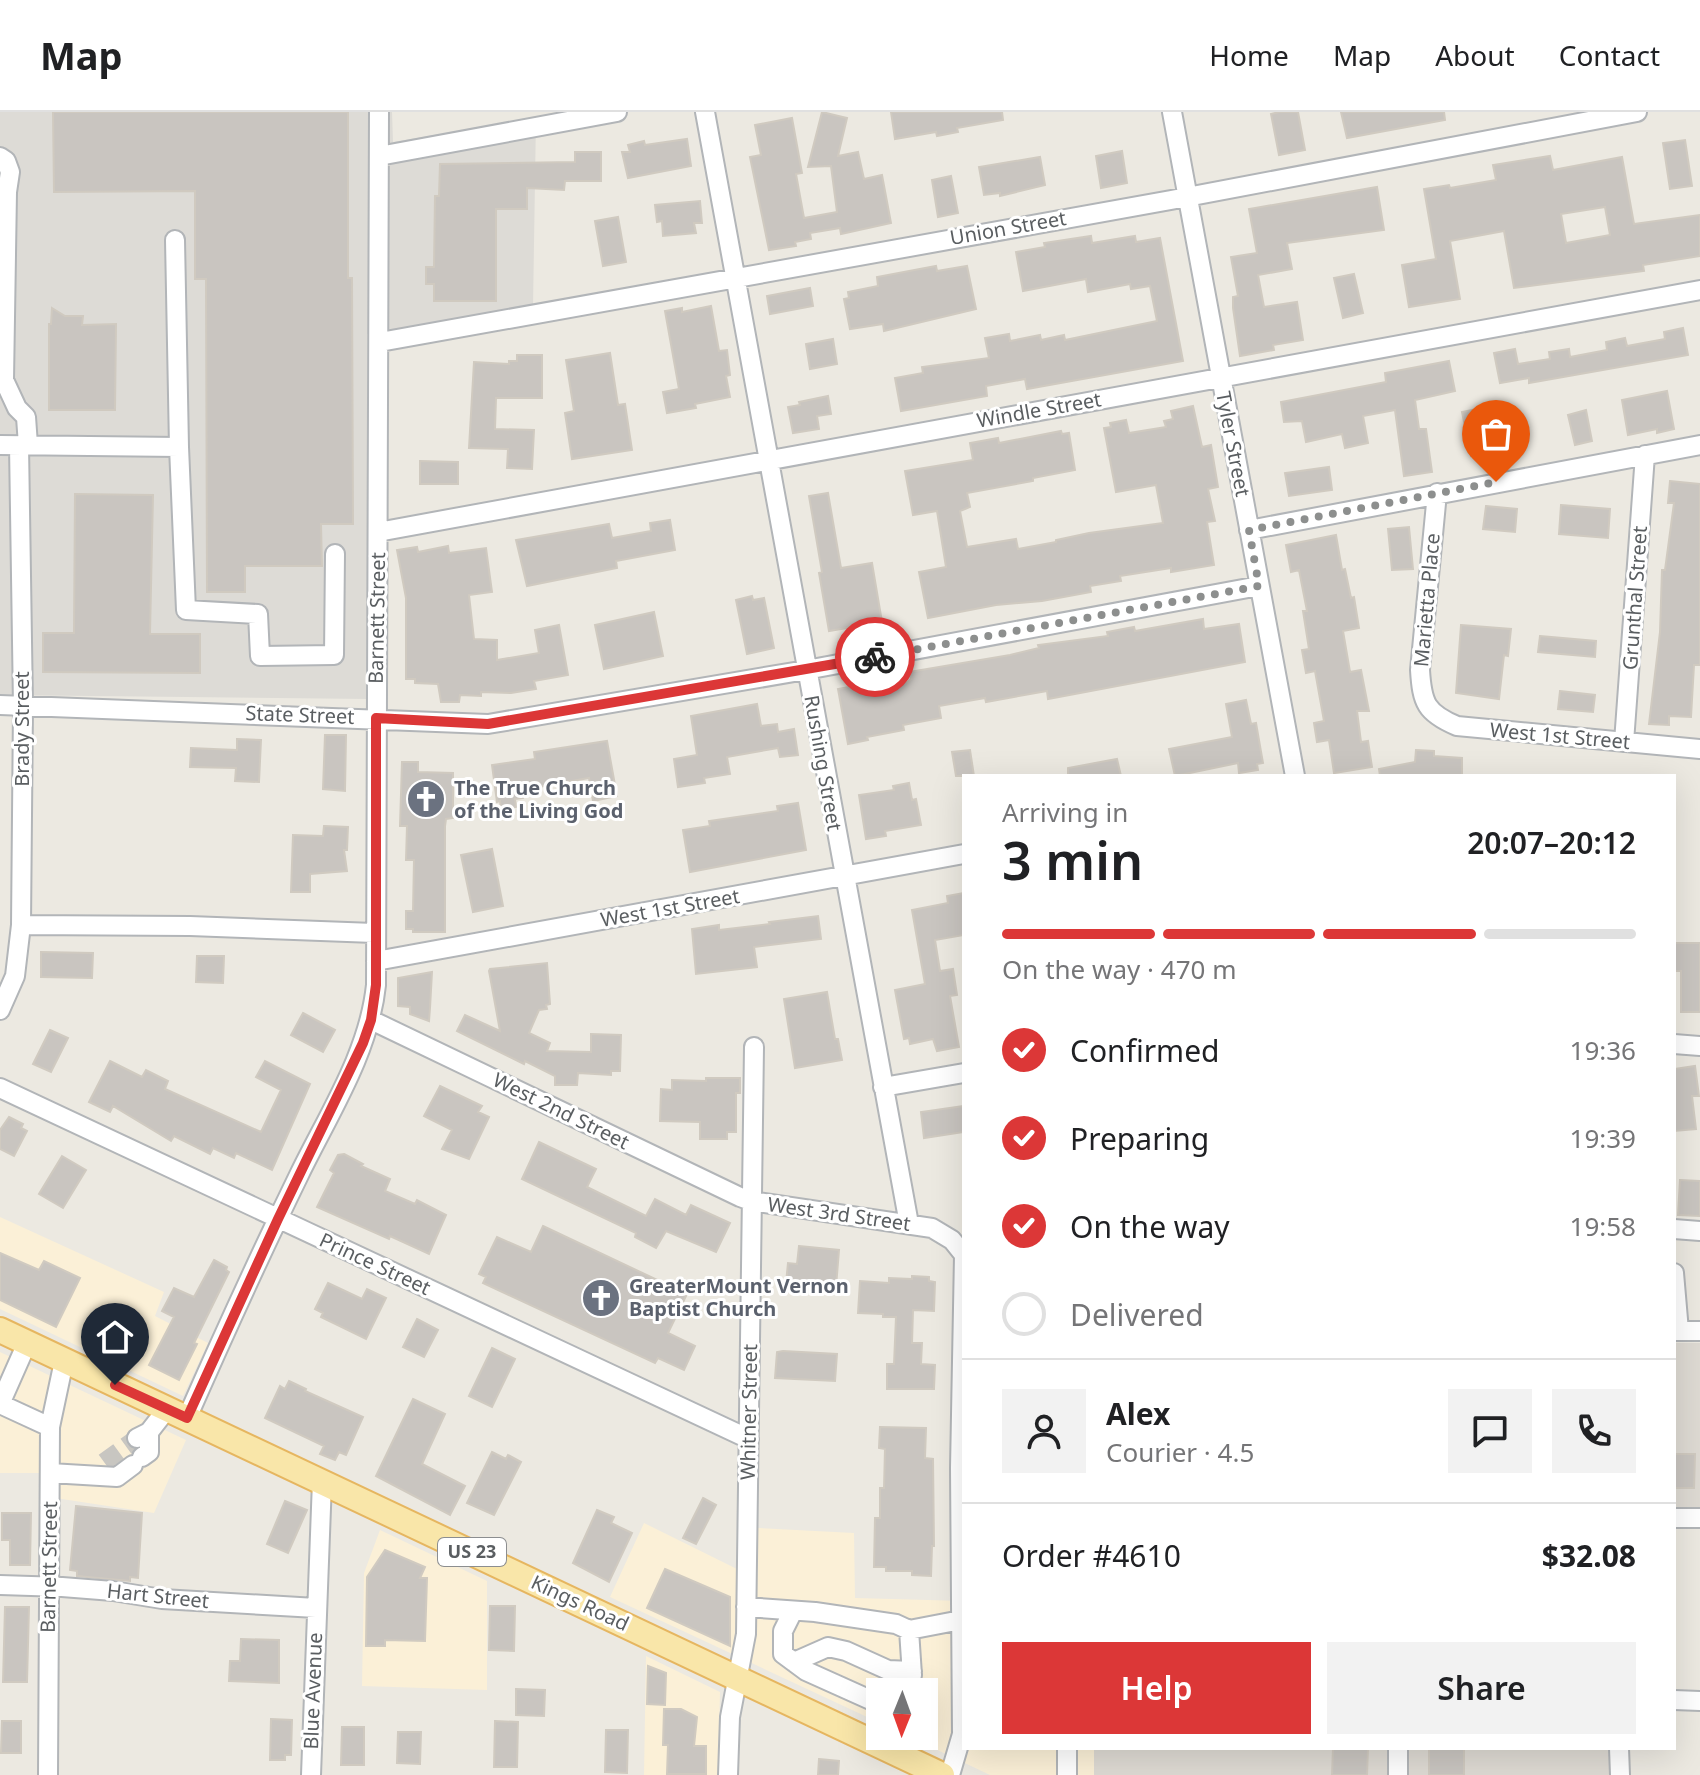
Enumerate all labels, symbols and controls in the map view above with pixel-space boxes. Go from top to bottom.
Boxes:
text: Map [40,29,123,81]
text: Home [1209,36,1289,74]
text: Map [1333,36,1391,74]
text: About [1435,36,1515,74]
text: Contact [1559,36,1660,74]
street label: Union Street [948,204,1068,251]
street label: Windle Street [975,385,1103,434]
street label: Tyler Street [1210,389,1257,499]
pin [1462,400,1530,482]
icon: bag [1474,412,1518,456]
street label: Grunthal Street [1616,525,1653,671]
street label: Marietta Place [1407,532,1446,668]
street label: Barnett Street [362,552,391,684]
courier [835,617,915,697]
icon: bike [853,635,897,679]
street label: Brady Street [8,671,35,787]
street label: Rushing Street [798,693,849,833]
street label: State Street [245,699,355,730]
street label: West 1st Street [1489,716,1631,755]
place label: The True Church of the Living God [454,774,623,824]
church icon: The True Church of the Living God [405,778,447,820]
text: Arriving in [1002,794,1128,830]
text: 20:07–20:12 [1467,822,1636,863]
text: 3 min [1002,824,1143,895]
street label: West 1st Street [598,882,742,933]
text: On the way · 470 m [1002,951,1236,987]
icon: check [1002,1028,1046,1072]
text: Confirmed [1070,1030,1220,1071]
text: 19:36 [1570,1032,1636,1068]
street label: West 2nd Street [489,1066,634,1155]
icon: check [1002,1116,1046,1160]
text: Preparing [1070,1118,1209,1159]
text: 19:39 [1570,1120,1636,1156]
street label: West 3rd Street [766,1190,912,1237]
icon: check [1002,1204,1046,1248]
text: On the way [1070,1206,1230,1247]
text: 19:58 [1570,1208,1636,1244]
street label: Prince Street [315,1226,435,1301]
place label: GreaterMount Vernon Baptist Church [629,1272,849,1322]
church icon: GreaterMount Vernon Baptist Church [580,1277,622,1319]
text: Delivered [1070,1294,1204,1335]
pin [81,1303,149,1385]
icon: home [93,1315,137,1359]
street label: Whitner Street [734,1344,763,1480]
button: person [1002,1389,1086,1473]
button: chat [1448,1389,1532,1473]
button: phone [1552,1389,1636,1473]
text: Alex [1106,1393,1170,1434]
text: Courier · 4.5 [1106,1434,1254,1470]
street label: Barnett Street [34,1501,63,1633]
text: Order #4610 [1002,1535,1181,1576]
text: $32.08 [1542,1535,1636,1576]
road number: US 23 [438,1538,506,1566]
street label: Kings Road [527,1568,634,1637]
street label: Hart Street [106,1577,210,1614]
street label: Blue Avenue [297,1632,328,1750]
button: Help [1002,1642,1311,1734]
button: Share [1327,1642,1636,1734]
north arrow [866,1678,938,1750]
map controls [866,1678,938,1750]

